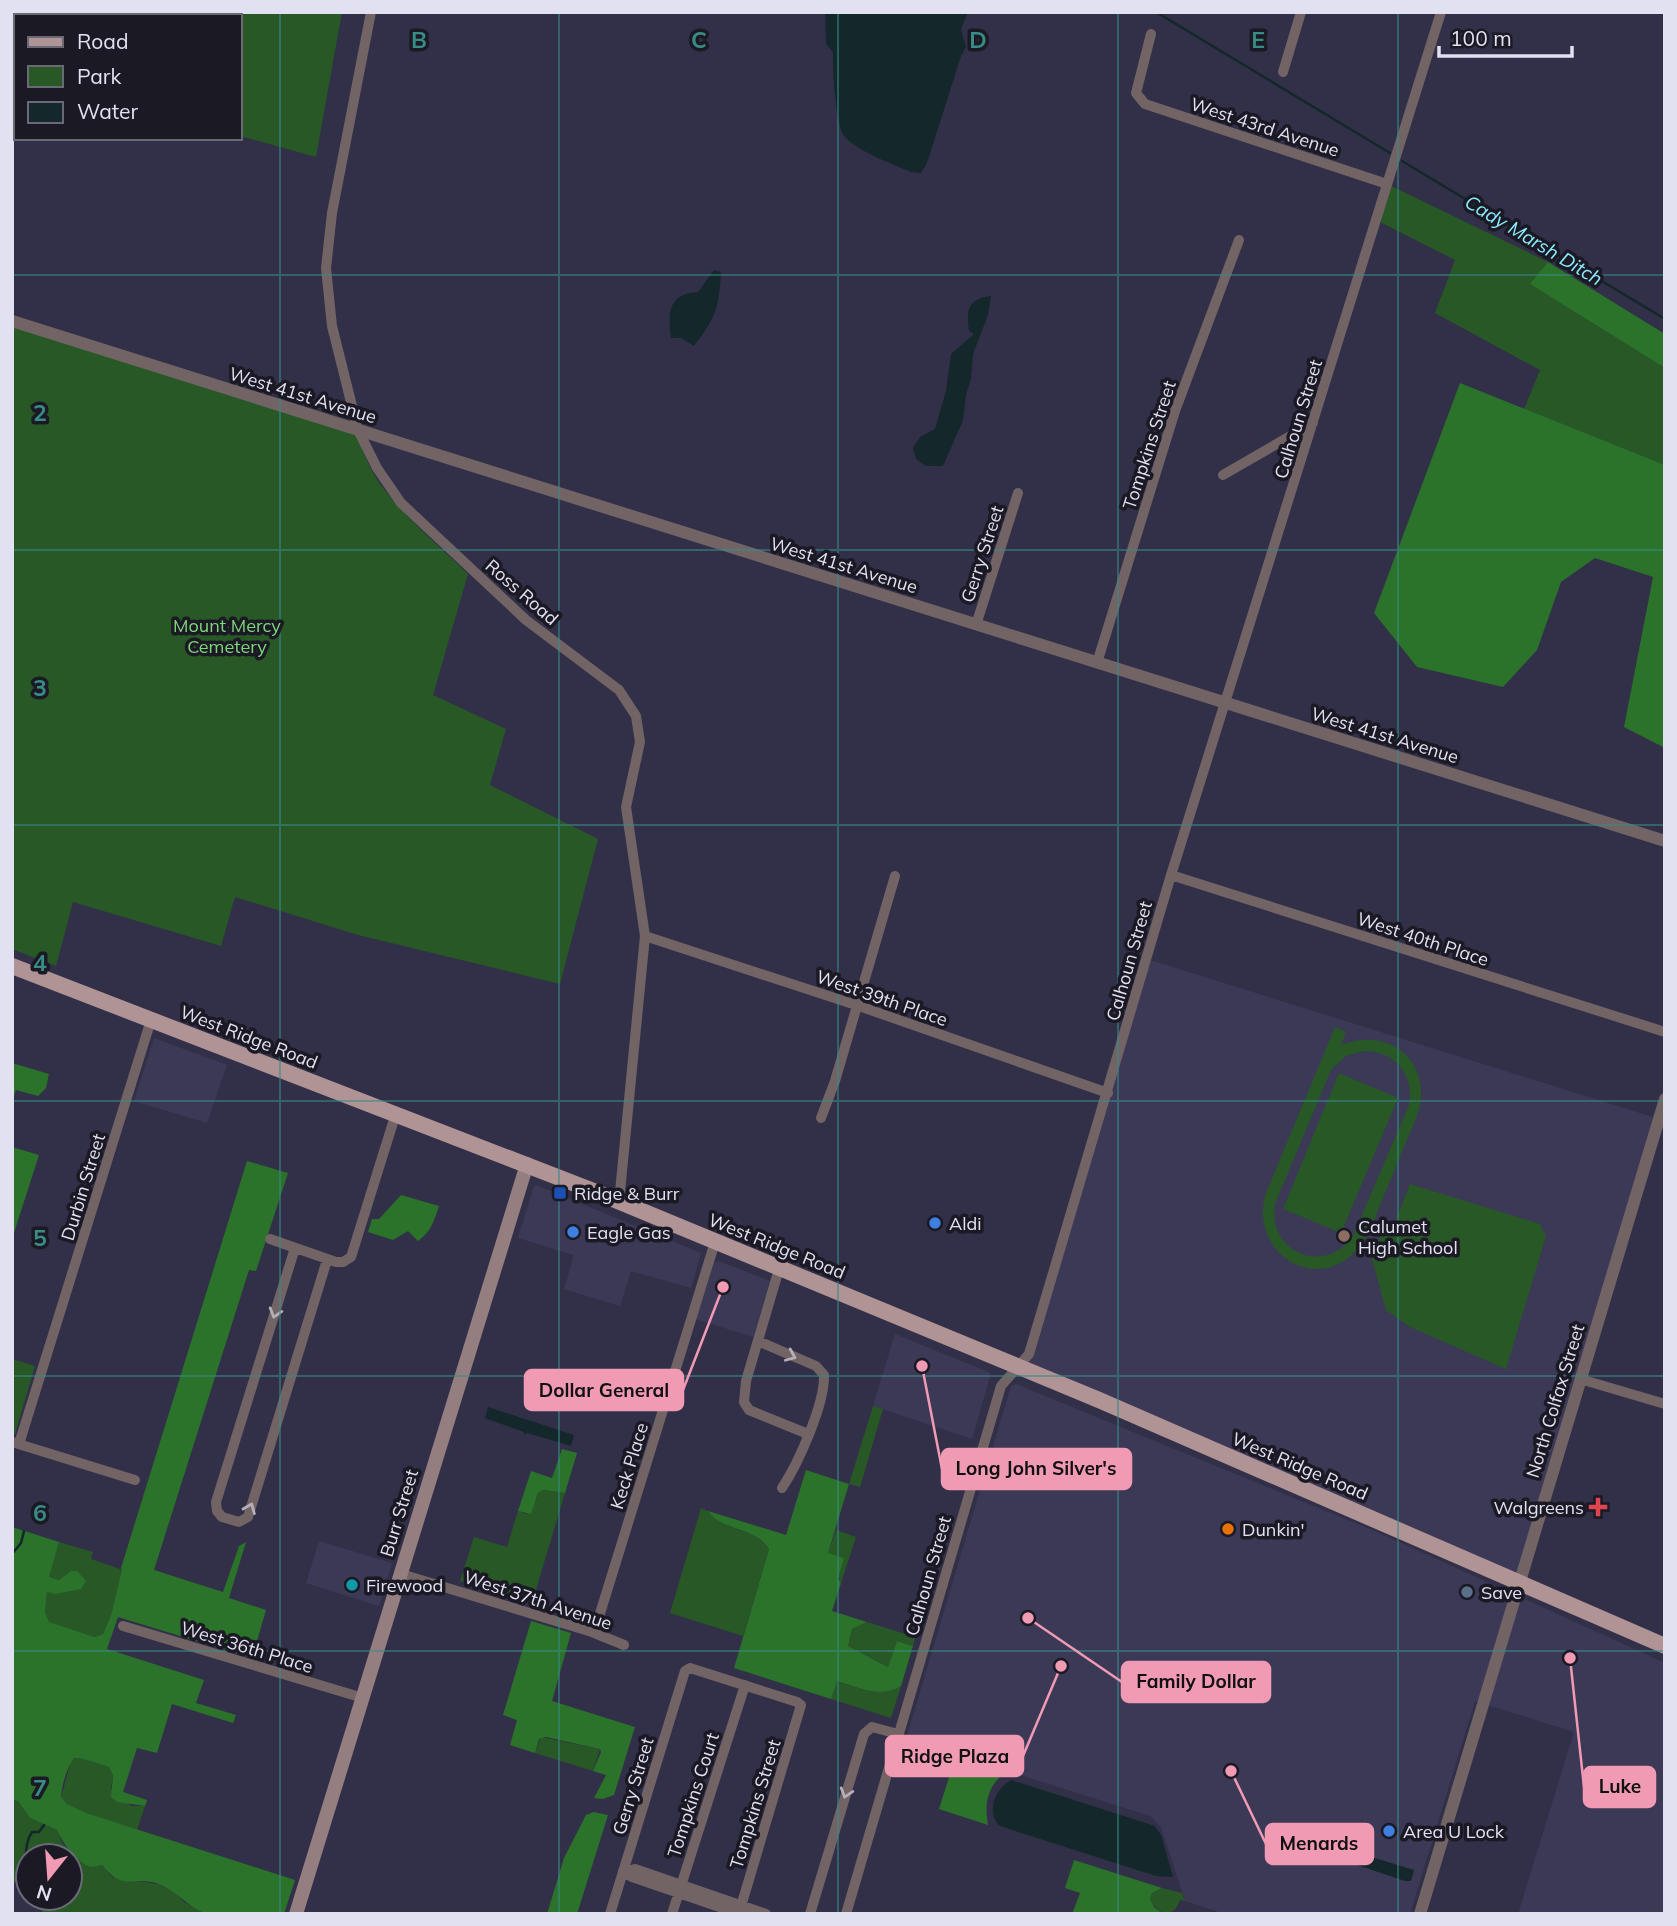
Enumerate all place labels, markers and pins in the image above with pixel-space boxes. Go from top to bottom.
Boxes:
place label: Ridge & Burr [574,1182,680,1205]
marker: Ridge & Burr [552,1185,568,1201]
place label: Aldi [949,1212,982,1235]
marker: Aldi [927,1215,943,1231]
place label: Calumet High School [1358,1215,1458,1259]
place label: Eagle Gas [587,1221,671,1244]
marker: Eagle Gas [565,1224,581,1240]
marker: Calumet High School [1336,1228,1352,1244]
callout: Dollar General [525,1370,683,1410]
callout: Long John Silver's [942,1449,1131,1489]
place label: Walgreens [1494,1496,1584,1519]
marker: Walgreens [1590,1499,1606,1515]
place label: Dunkin' [1242,1518,1304,1541]
marker: Dunkin' [1220,1521,1236,1537]
place label: Firewood [366,1574,443,1597]
marker: Firewood [344,1577,360,1593]
place label: Save [1481,1581,1522,1604]
marker: Save [1459,1584,1475,1600]
callout: Family Dollar [1122,1662,1270,1702]
callout: Ridge Plaza [886,1736,1023,1776]
callout: Luke [1584,1767,1655,1807]
place label: Area U Lock [1403,1820,1505,1843]
marker: Area U Lock [1381,1823,1397,1839]
callout: Menards [1266,1824,1373,1864]

